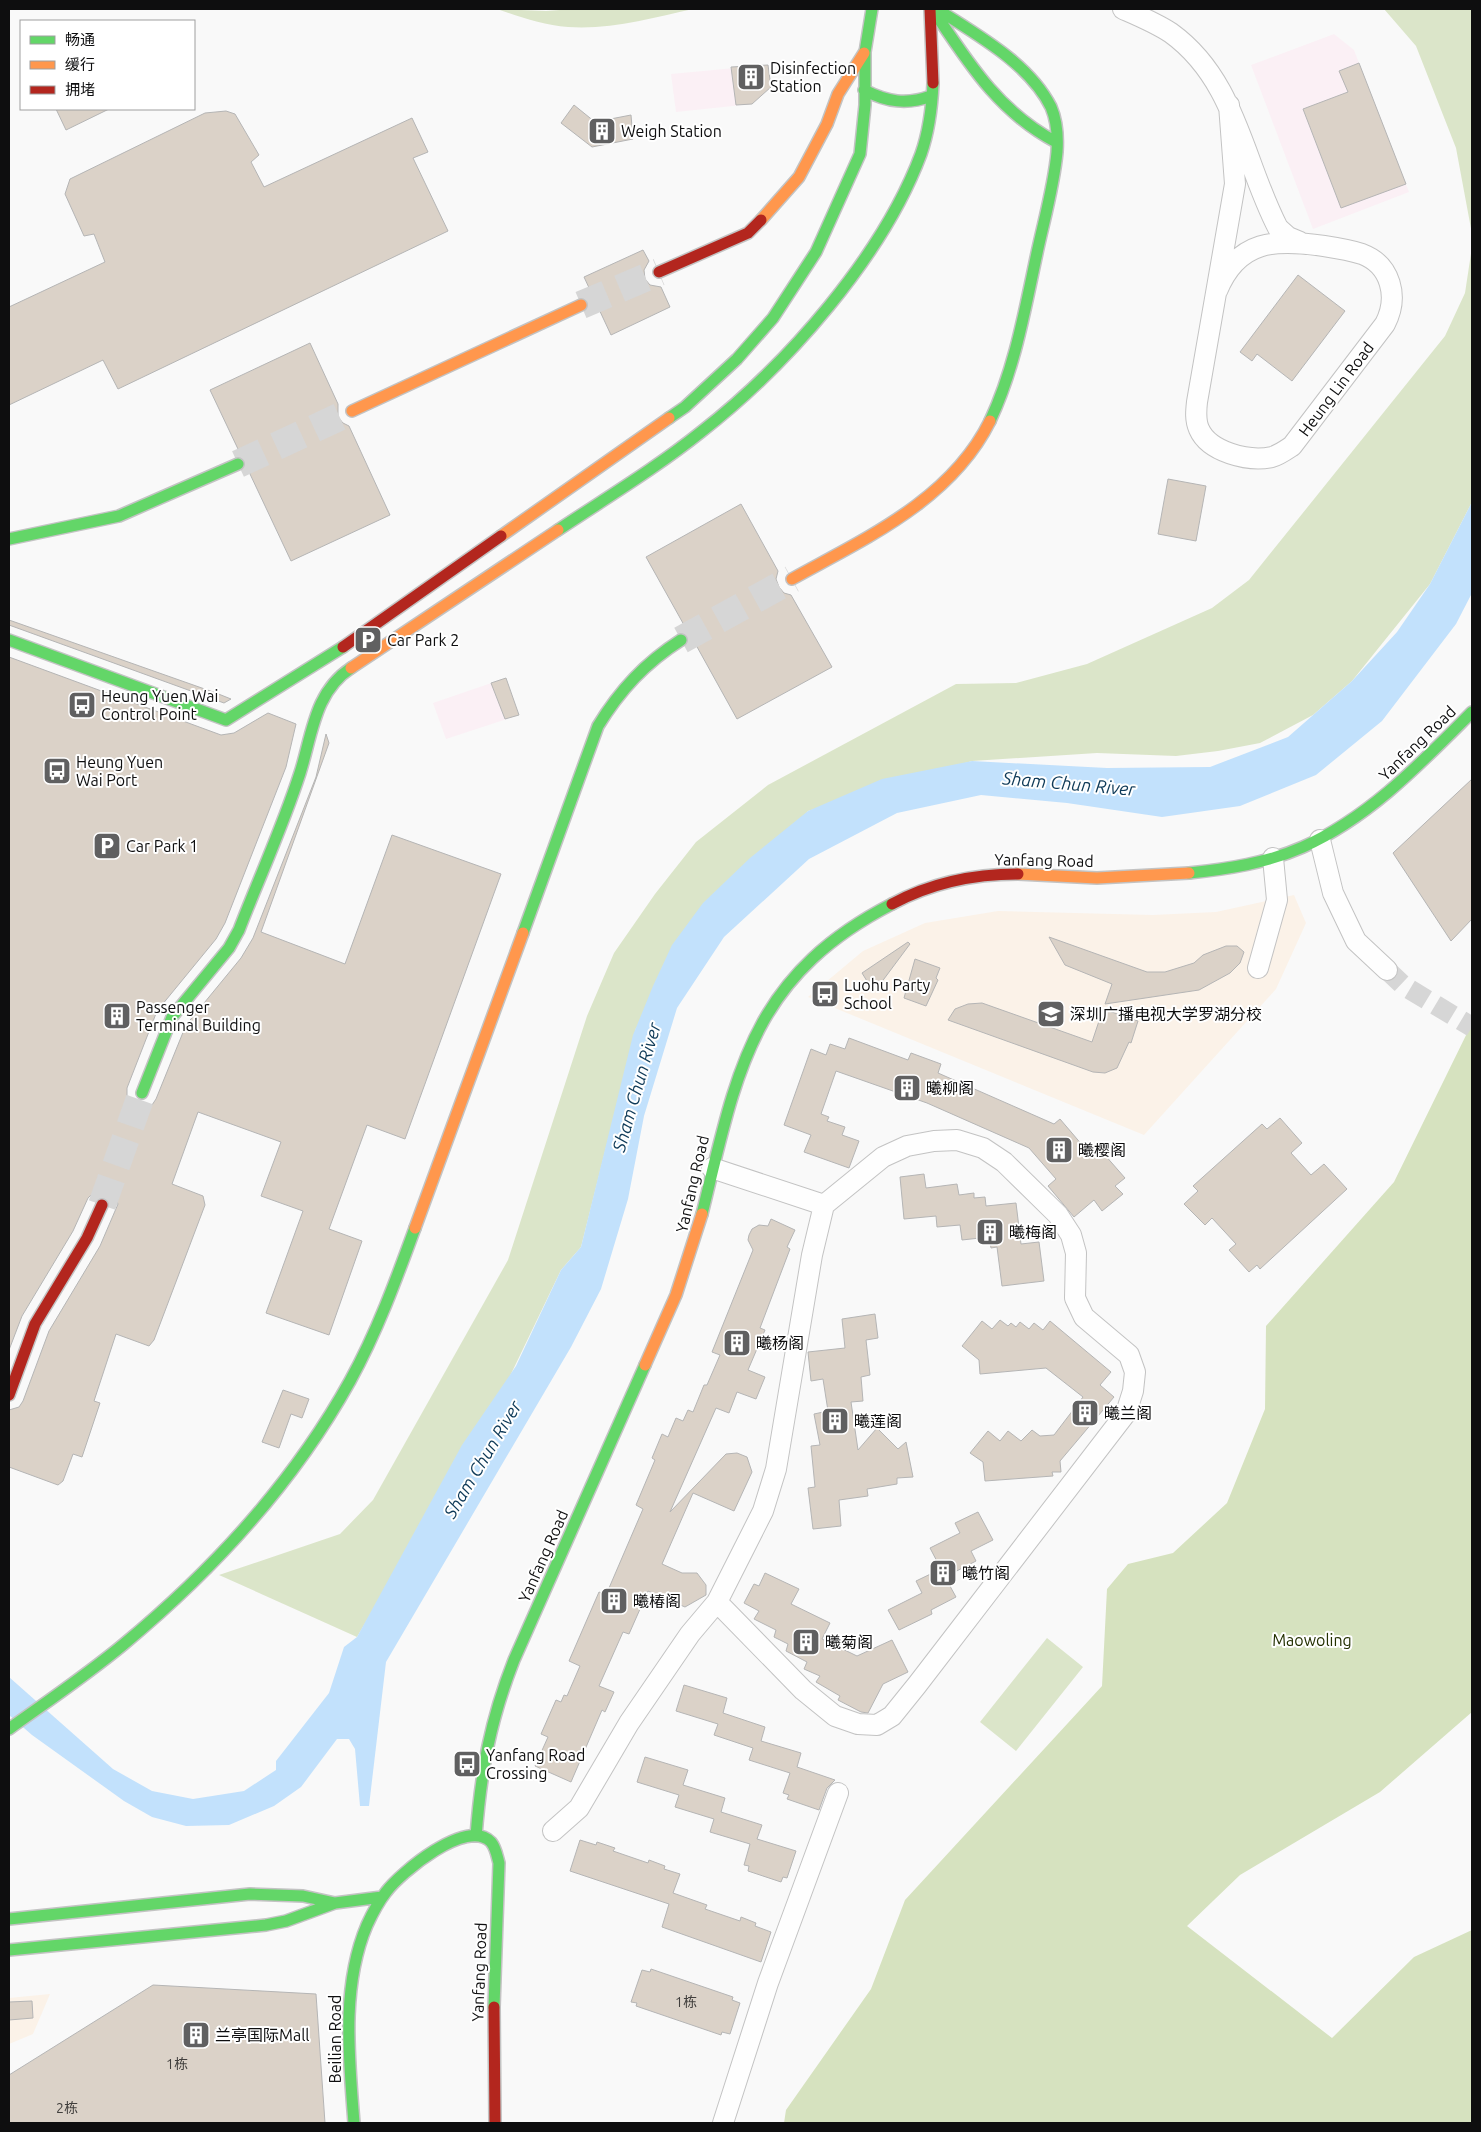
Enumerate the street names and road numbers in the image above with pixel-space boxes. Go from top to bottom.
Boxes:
street label: Heung Lin Road [1295,339,1377,439]
street label: Yanfang Road [1375,702,1459,784]
street label: Yanfang Road [994,850,1094,870]
street label: Yanfang Road [672,1134,712,1234]
street label: Yanfang Road [515,1507,571,1605]
street label: Yanfang Road [468,1922,490,2022]
street label: Beilian Road [326,1995,344,2083]

